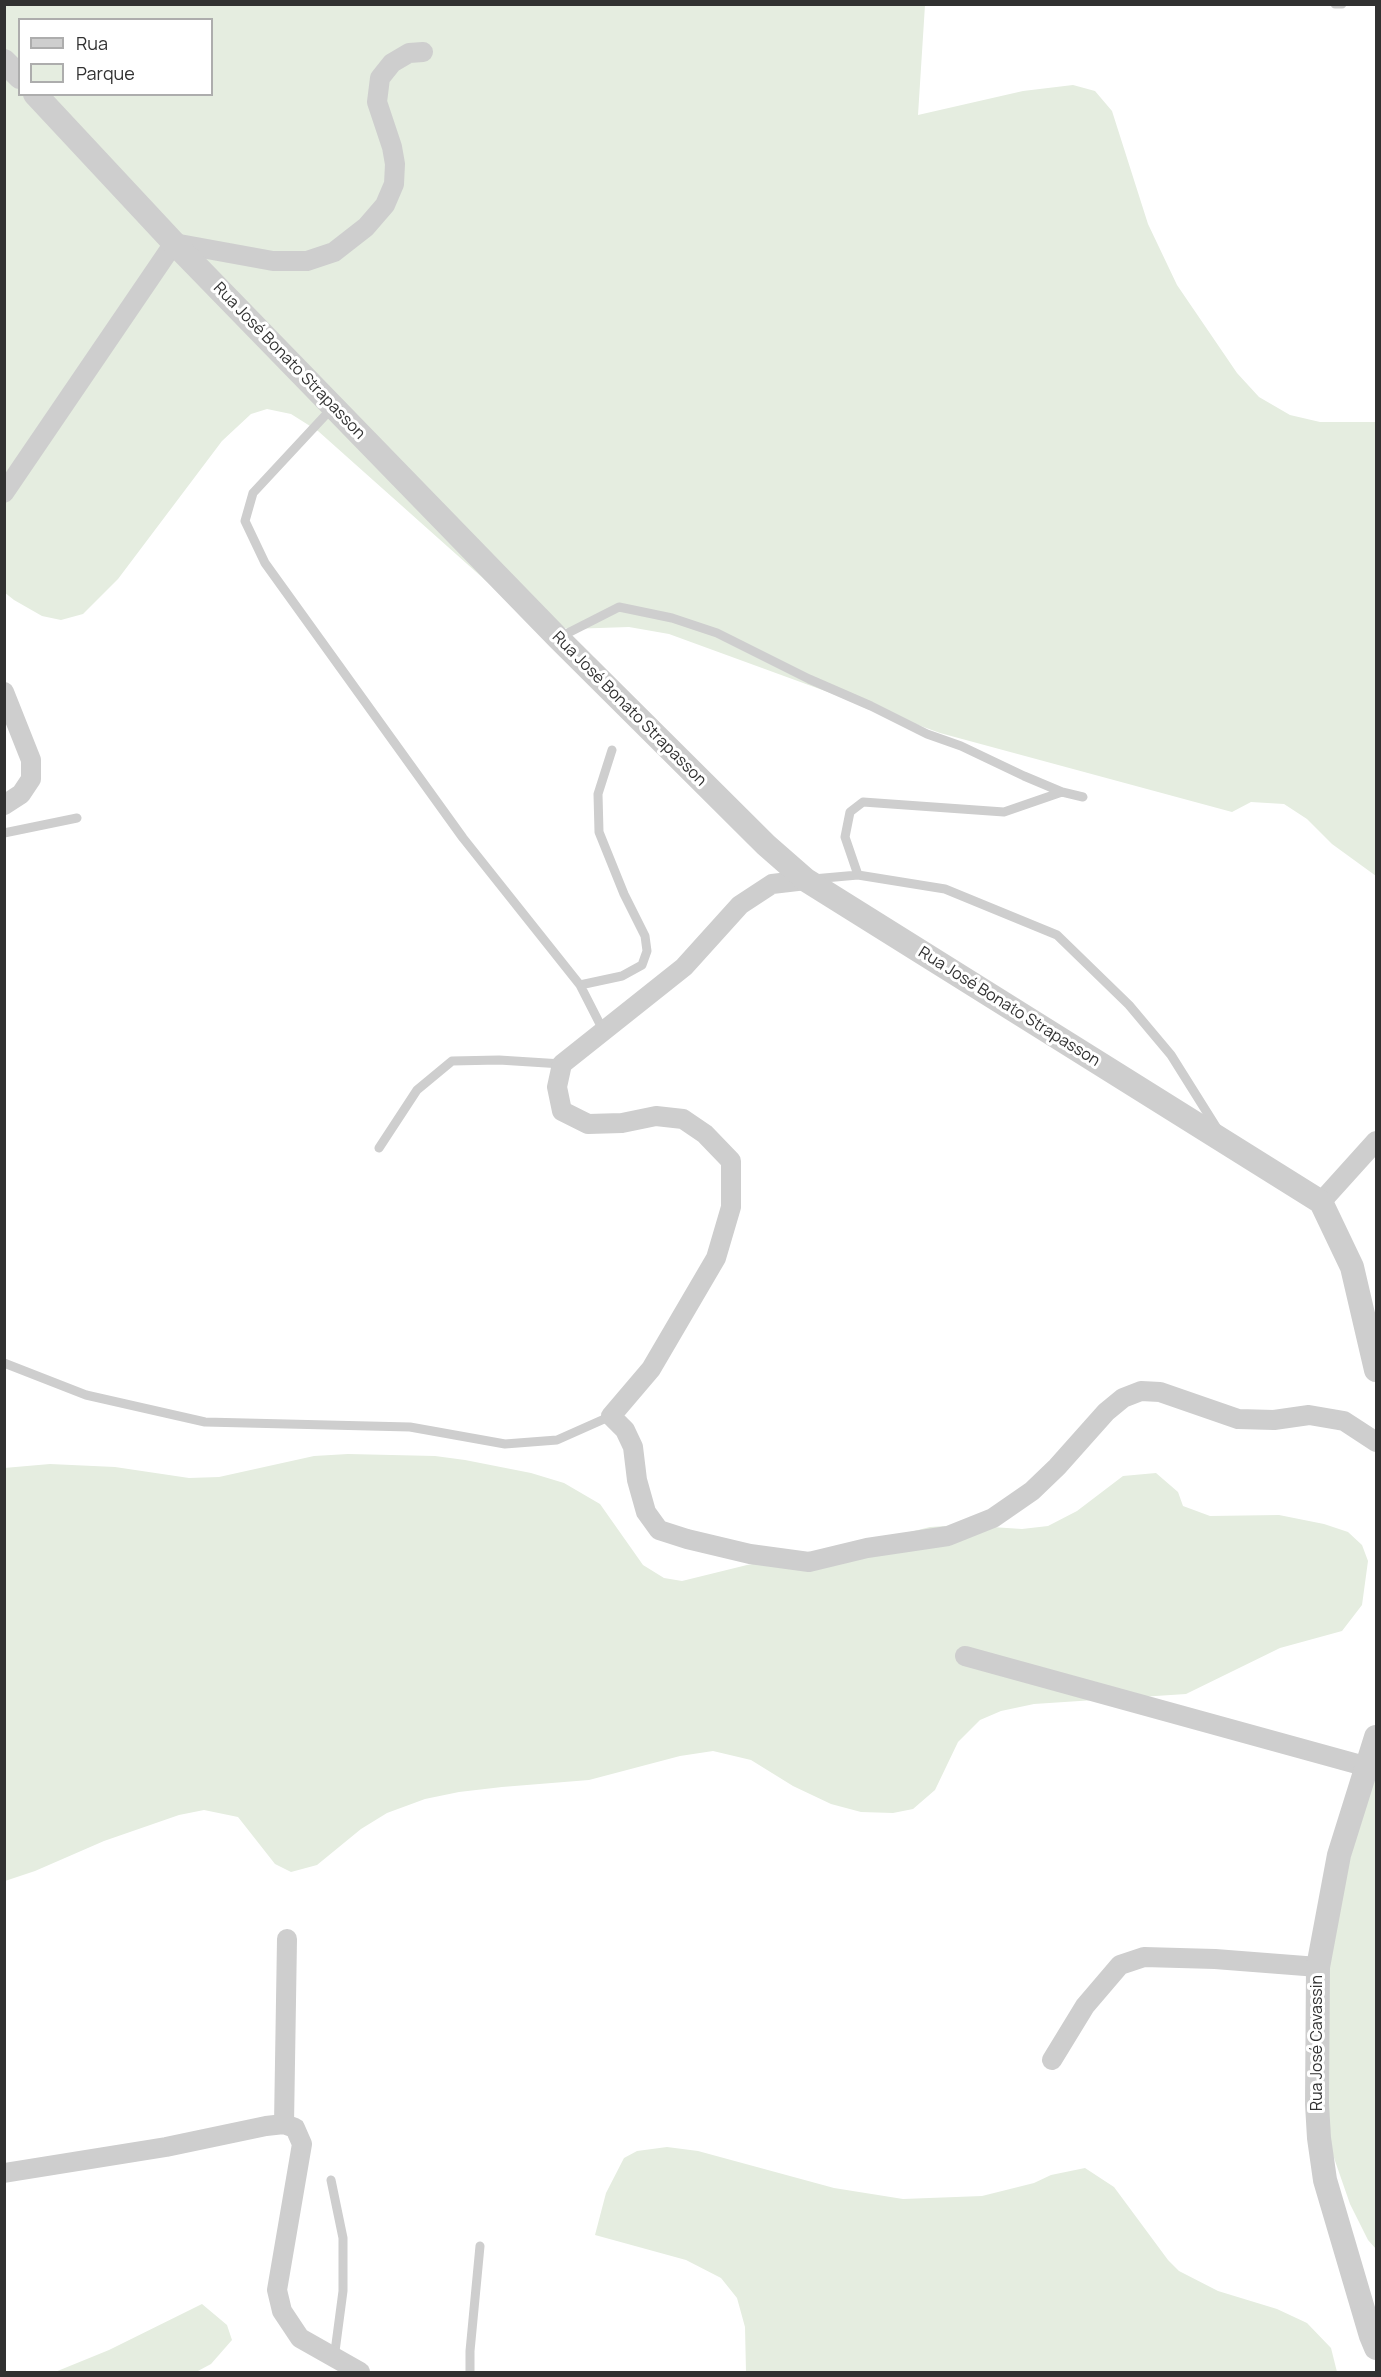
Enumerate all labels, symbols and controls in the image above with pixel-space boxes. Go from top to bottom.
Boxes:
legend [18,18,213,96]
text: Rua [76,31,108,55]
text: Parque [76,61,135,85]
street label: Rua José Bonato Strapasson [209,279,369,443]
street label: Rua José Bonato Strapasson [548,628,710,790]
street label: Rua José Bonato Strapasson [915,943,1103,1071]
street label: Rua José Cavassin [1308,1975,1328,2111]

